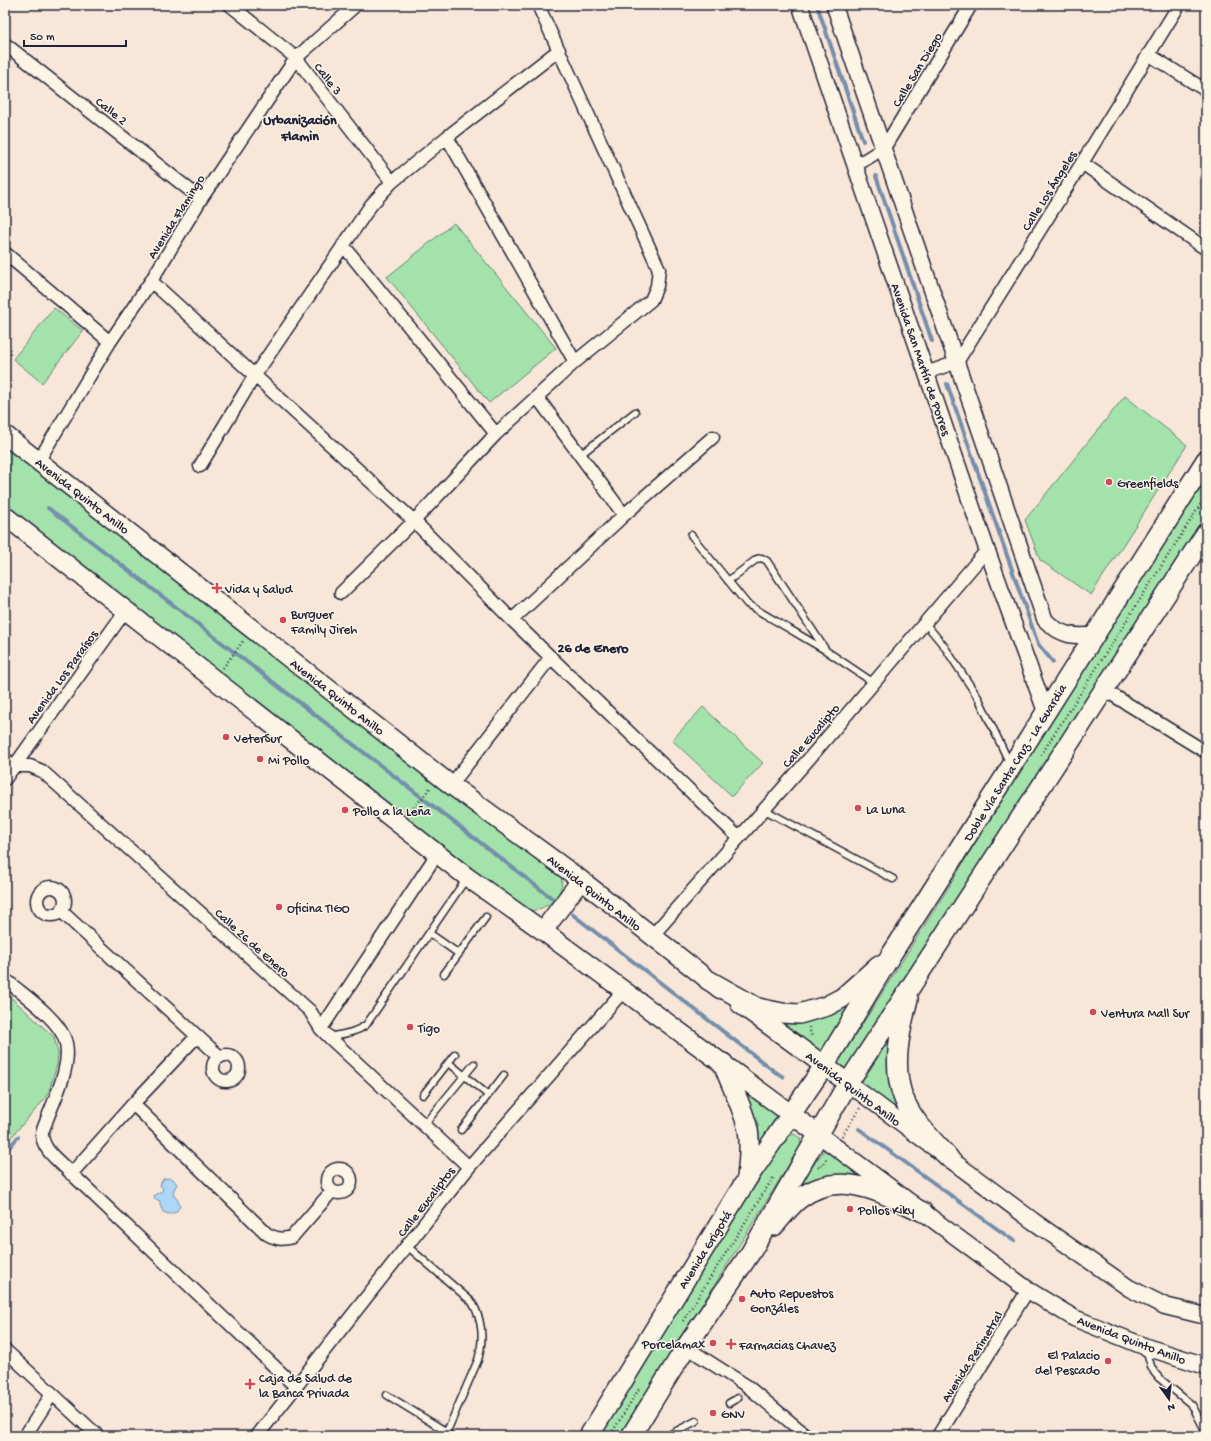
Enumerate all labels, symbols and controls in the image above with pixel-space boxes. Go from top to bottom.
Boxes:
scale bar [24,22,126,48]
street label: Calle San Diego [890,30,946,110]
text: 50 m [30,31,55,45]
street label: Calle 3 [310,61,344,99]
street label: Calle 2 [92,95,130,129]
district label: Urbanización Flamin [263,113,337,146]
street label: Calle Los Ángeles [1019,147,1081,234]
street label: Avenida Flamingo [145,172,209,262]
street label: Avenida San Martín de Porres [887,282,953,439]
street label: Avenida Quinto Anillo [31,456,132,538]
marker: Greenfields [1104,477,1114,487]
place label: Greenfields [1117,477,1179,492]
marker: Vida y Salud [212,583,222,593]
place label: Vida y Salud [224,583,294,598]
place label: Burguer Family Jireh [290,608,357,638]
marker: Burguer Family Jireh [278,615,288,625]
street label: Avenida Los Paraísos [24,627,103,727]
district label: 26 de Enero [558,641,629,658]
street label: Avenida Quinto Anillo [286,657,387,739]
street label: Doble Vía Santa Cruz - La Guardia [961,681,1071,846]
street label: Calle Eucalipto [780,701,844,772]
marker: VeterSur [221,732,231,742]
place label: VeterSur [233,732,283,747]
marker: Mi Pollo [255,754,265,764]
place label: Mi Pollo [268,754,310,769]
marker: La Luna [853,803,863,813]
place label: La Luna [866,803,906,818]
marker: Pollo a la Leña [340,805,350,815]
place label: Pollo a la Leña [352,805,432,820]
street label: Avenida Quinto Anillo [543,853,644,935]
marker: Oficina TIGO [274,902,284,912]
place label: Oficina TIGO [287,902,350,917]
street label: Calle 26 de Enero [211,906,292,982]
marker: Ventura Mall Sur [1088,1007,1098,1017]
place label: Ventura Mall Sur [1100,1007,1191,1022]
marker: Tigo [405,1022,415,1032]
place label: Tigo [417,1022,440,1037]
street label: Avenida Quinto Anillo [802,1049,903,1131]
street label: Calle Eucaliptos [395,1164,460,1240]
marker: Pollos Kiky [845,1204,855,1214]
place label: Pollos Kiky [857,1204,915,1219]
street label: Avenida Grigotá [676,1208,737,1292]
place label: Auto Repuestos Gonzáles [750,1287,834,1317]
marker: Auto Repuestos Gonzáles [737,1294,747,1304]
street label: Avenida Perimetral [939,1309,1007,1406]
street label: Avenida Quinto Anillo [1075,1314,1188,1369]
place label: Porcelamax [641,1338,705,1353]
marker: Porcelamax [708,1338,718,1348]
marker: Farmacias Chavez [726,1339,736,1349]
place label: Farmacias Chavez [738,1339,837,1354]
place label: El Palacio del Pescado [1035,1349,1100,1379]
marker: El Palacio del Pescado [1103,1356,1113,1366]
place label: Caja de Salud de la Banca Privada [259,1372,352,1402]
marker: Caja de Salud de la Banca Privada [244,1378,256,1390]
north arrow [1149,1379,1189,1419]
text: N [1166,1400,1176,1413]
marker: GNV [708,1408,718,1418]
place label: GNV [721,1408,745,1423]

